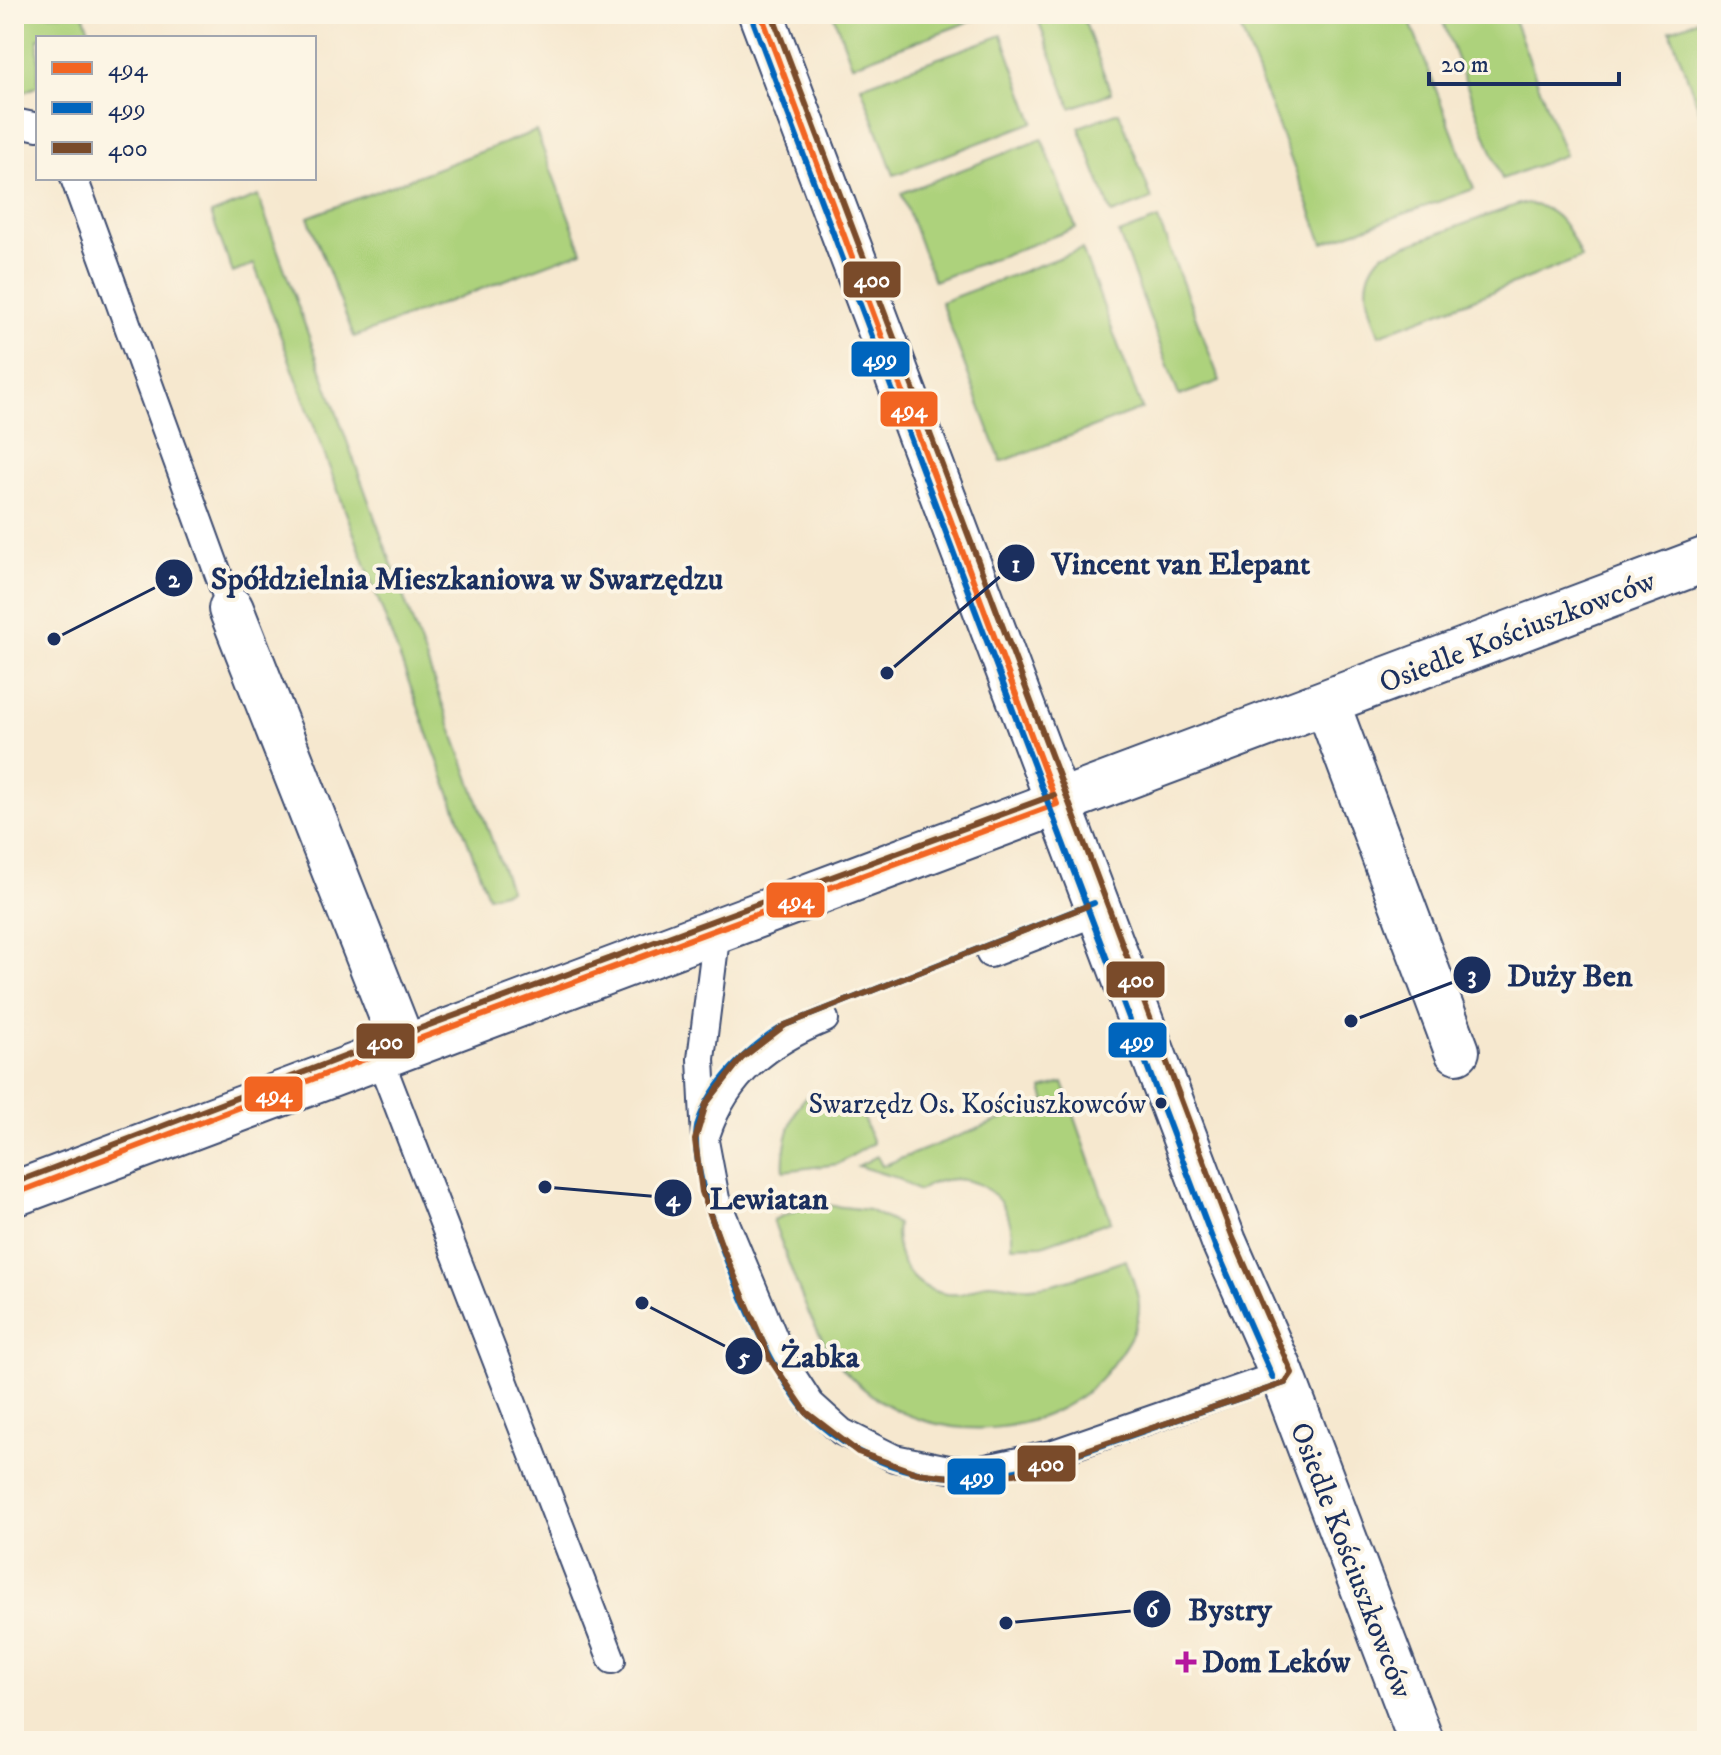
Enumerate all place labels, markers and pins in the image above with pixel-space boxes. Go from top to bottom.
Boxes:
callout: Vincent van Elepant [996,535,1326,591]
callout: Spółdzielnia Mieszkaniowa w Swarzędzu [154,550,739,606]
callout: Duży Ben [1452,947,1649,1003]
place label: Swarzędz Os. Kościuszkowców [809,1087,1146,1122]
marker: Swarzędz Os. Kościuszkowców [1153,1095,1169,1111]
callout: Lewiatan [653,1170,845,1226]
callout: Żabka [724,1328,875,1384]
callout: Bystry [1132,1581,1287,1637]
place label: Dom Leków [1202,1645,1351,1682]
marker: Dom Leków [1177,1653,1195,1671]

